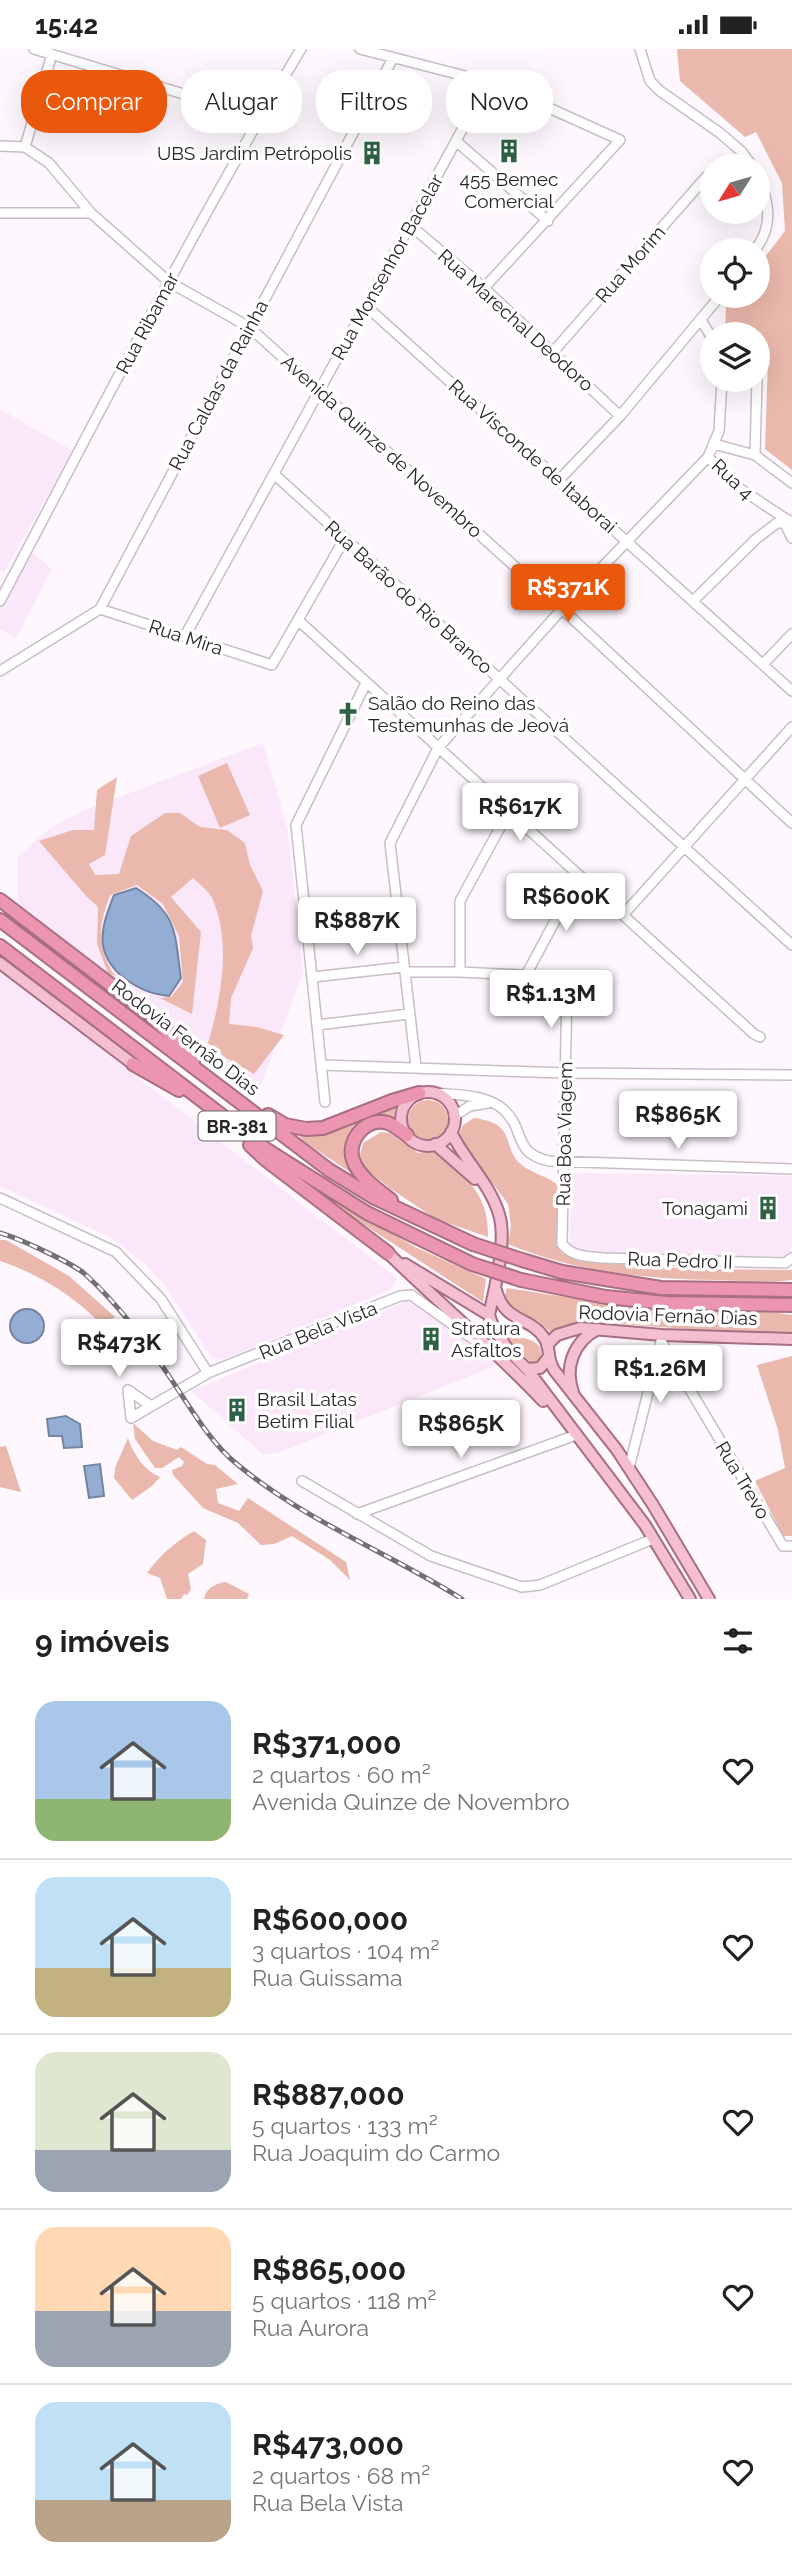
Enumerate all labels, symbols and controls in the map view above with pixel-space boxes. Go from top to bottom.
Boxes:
text: 15:42 [35,10,98,40]
chip: Comprar [21,70,167,133]
chip: Alugar [181,70,302,133]
chip: Filtros [316,70,432,133]
chip: Novo [446,70,553,133]
building icon: 455 Bemec Comercial [495,137,523,165]
building icon: UBS Jardim Petrópolis [358,139,386,167]
place label: UBS Jardim Petrópolis [157,142,352,164]
north arrow [700,154,770,224]
map controls [700,154,770,392]
place label: 455 Bemec Comercial [460,168,558,212]
street label: Rua Monsenhor Bacelar [327,170,447,364]
street label: Rua Morim [591,221,669,307]
button: locate [700,238,770,308]
street label: Rua Marechal Deodoro [434,244,598,396]
street label: Rua Ribamar [111,268,183,378]
street label: Rua Caldas da Rainha [164,296,272,474]
button: layers [700,322,770,392]
street label: Avenida Quinze de Novembro [277,350,487,542]
street label: Rua Visconde de Itaborai [445,375,621,537]
street label: Rua 4 [708,454,758,504]
street label: Rua Barão do Rio Branco [321,516,497,678]
pin: R$371K [511,565,625,624]
text: R$371K [527,573,609,600]
street label: Rua Mira [146,615,226,659]
place label: Salão do Reino das Testemunhas de Jeová [368,692,569,736]
church icon: Salão do Reino das Testemunhas de Jeová [334,700,362,728]
pin: R$617K [463,783,577,843]
text: R$617K [478,792,562,819]
pin: R$600K [509,873,623,933]
text: R$600K [522,882,610,909]
pin: R$887K [300,897,414,957]
text: R$887K [314,906,400,933]
pin: R$1.13M [486,971,616,1030]
street label: Rodovia Fernão Dias [108,974,264,1100]
text: R$1.13M [506,979,596,1006]
street label: Rua Boa Viagem [552,1061,576,1207]
pin: R$865K [621,1091,735,1151]
text: R$865K [635,1100,721,1127]
road number: BR-381 [198,1111,276,1141]
building icon: Tonagami [754,1194,782,1222]
place label: Tonagami [662,1197,748,1219]
street label: Rua Pedro II [627,1247,733,1273]
street label: Rua Bela Vista [256,1296,380,1364]
street label: Rodovia Fernão Dias [578,1301,758,1329]
place label: Stratura Asfaltos [451,1317,521,1361]
pin: R$473K [62,1319,176,1379]
building icon: Stratura Asfaltos [417,1325,445,1353]
text: R$473K [77,1328,161,1355]
pin: R$1.26M [595,1345,725,1405]
text: R$1.26M [613,1354,707,1381]
place label: Brasil Latas Betim Filial [257,1388,357,1432]
building icon: Brasil Latas Betim Filial [223,1396,251,1424]
pin: R$865K [404,1401,518,1460]
text: R$865K [418,1409,504,1436]
street label: Rua Trevo [711,1437,775,1523]
icon: filters [719,1622,757,1660]
text: 9 imóveis [35,1624,170,1659]
text: R$371,000 [252,1726,401,1761]
icon: home [91,1729,175,1813]
icon: heart [719,1752,757,1790]
text: 2 quartos · 60 m² [252,1761,431,1788]
text: Avenida Quinze de Novembro [252,1788,570,1815]
text: R$600,000 [252,1902,408,1937]
icon: home [91,1905,175,1989]
icon: heart [719,1928,757,1966]
text: 3 quartos · 104 m² [252,1937,439,1964]
text: Rua Guissama [252,1964,402,1991]
text: R$887,000 [252,2077,405,2112]
icon: home [91,2080,175,2164]
icon: heart [719,2103,757,2141]
text: 5 quartos · 133 m² [252,2112,438,2139]
text: Rua Joaquim do Carmo [252,2139,500,2166]
text: R$865,000 [252,2252,406,2287]
icon: home [91,2255,175,2339]
icon: heart [719,2278,757,2316]
text: 5 quartos · 118 m² [252,2287,437,2314]
text: Rua Aurora [252,2314,369,2341]
text: R$473,000 [252,2427,404,2462]
icon: home [91,2430,175,2514]
icon: heart [719,2453,757,2491]
text: 2 quartos · 68 m² [252,2462,430,2489]
text: Rua Bela Vista [252,2489,404,2516]

